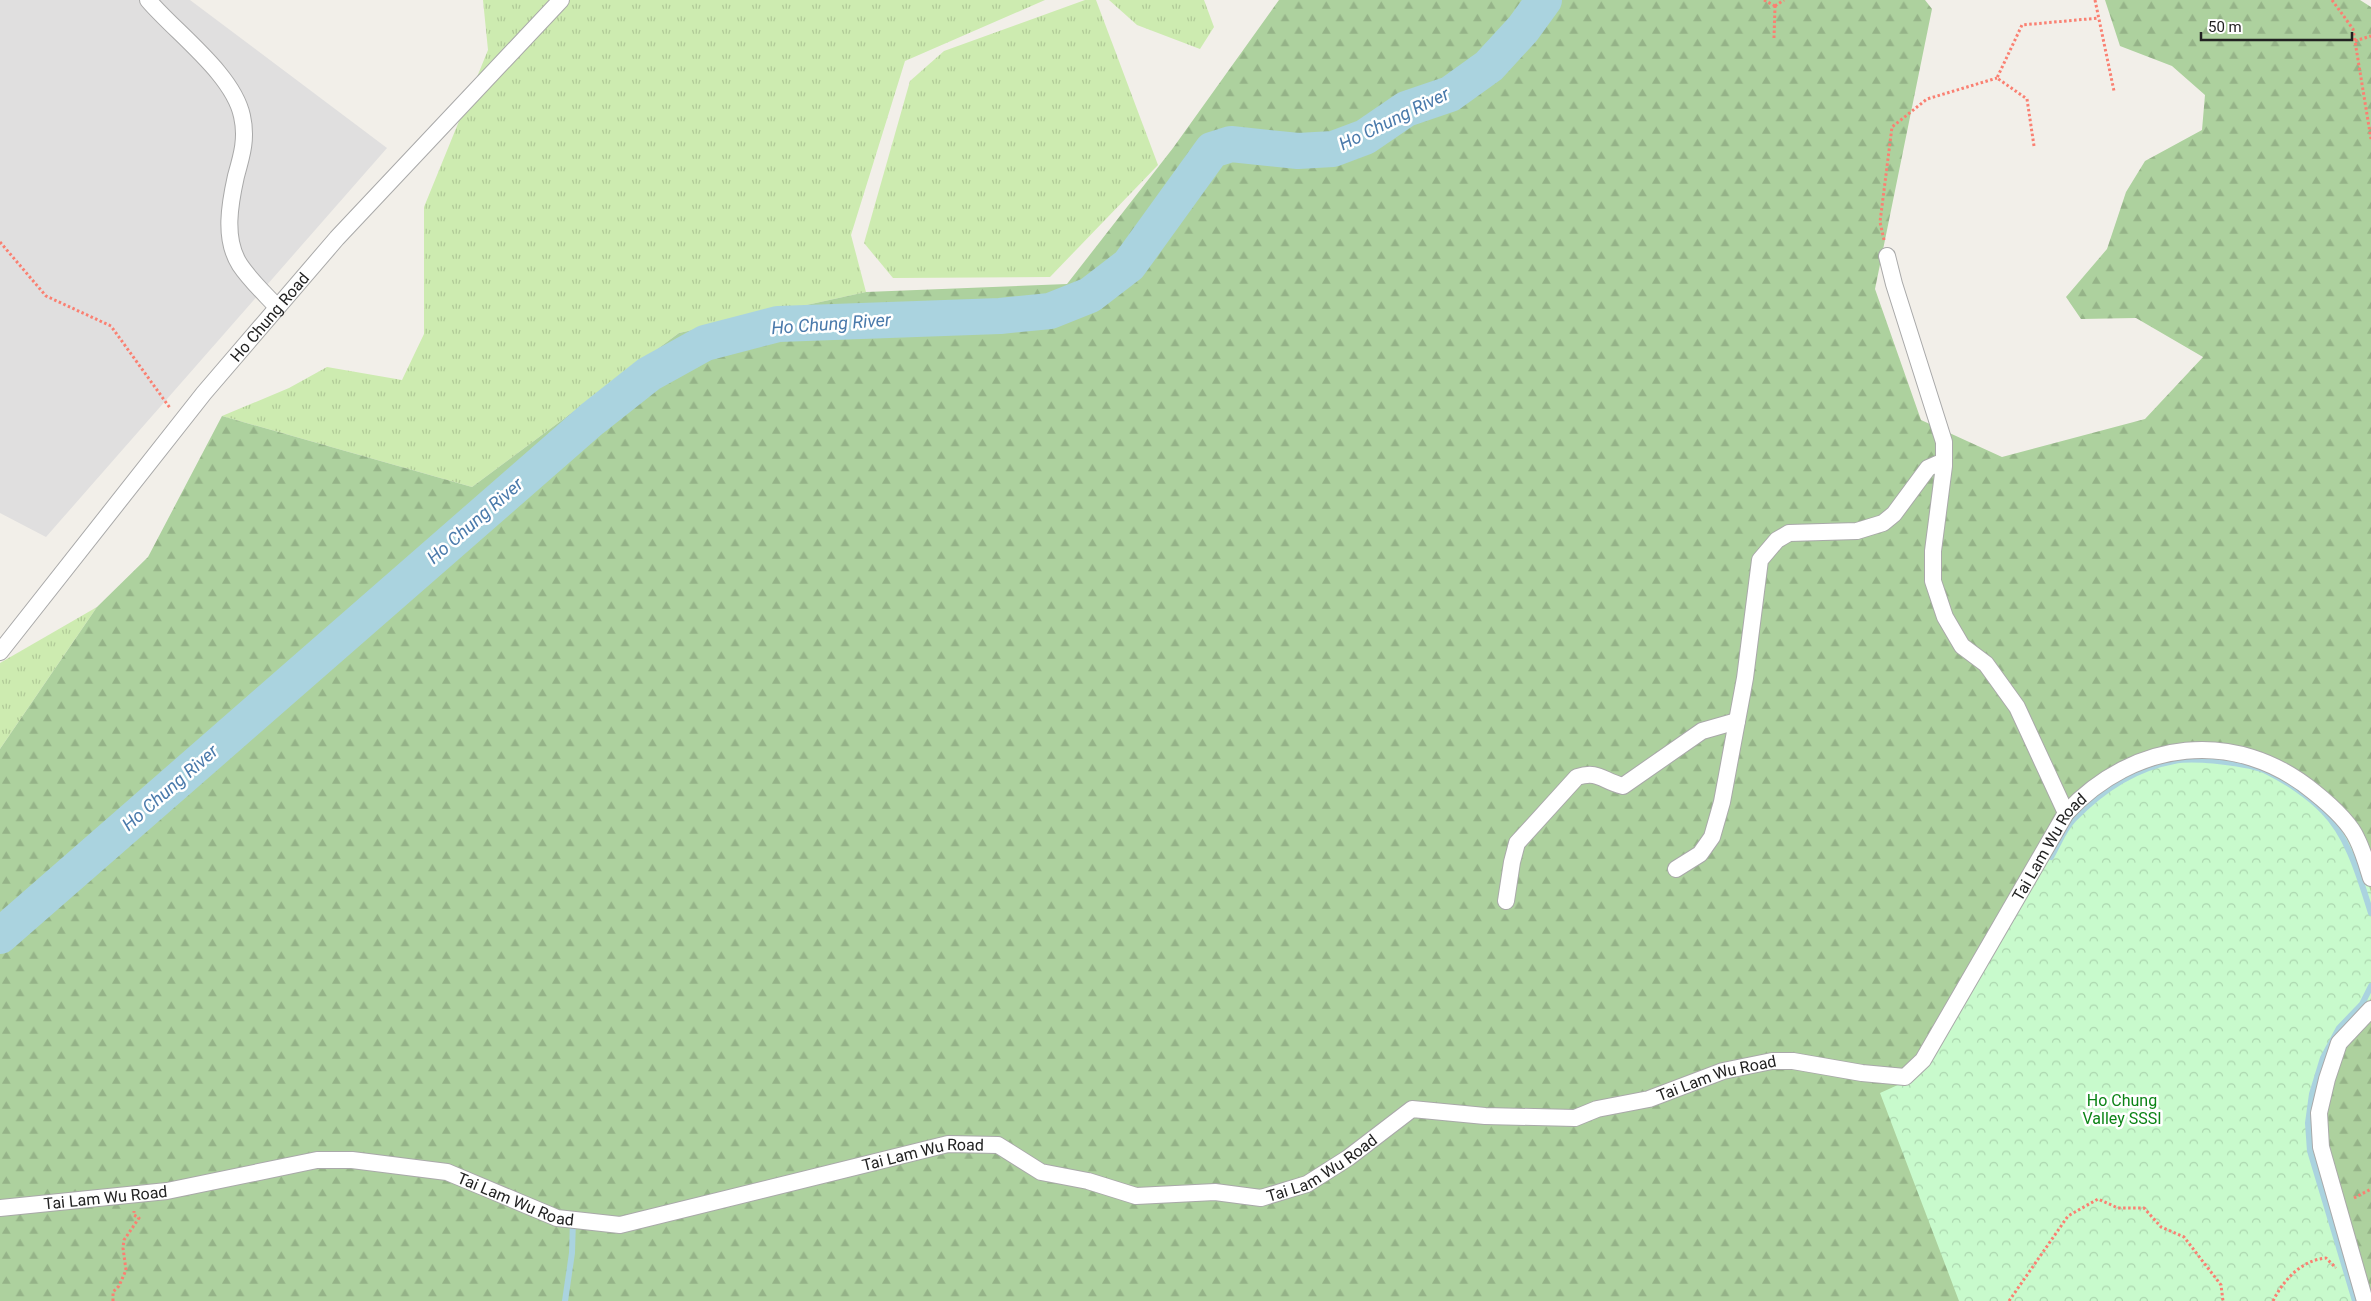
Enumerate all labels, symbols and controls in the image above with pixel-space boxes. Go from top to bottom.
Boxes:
scale bar [2201,10,2352,42]
text: 50 m [2208,18,2242,36]
water label: Ho Chung River [1335,82,1453,154]
street label: Ho Chung Road [226,269,313,366]
water label: Ho Chung River [770,309,893,338]
water label: Ho Chung River [423,473,528,568]
water label: Ho Chung River [118,740,223,835]
street label: Tai Lam Wu Road [2008,789,2090,904]
street label: Tai Lam Wu Road [1654,1051,1778,1105]
park label: Ho Chung Valley SSSI [2082,1091,2162,1128]
street label: Tai Lam Wu Road [1264,1130,1381,1206]
street label: Tai Lam Wu Road [860,1135,984,1175]
street label: Tai Lam Wu Road [454,1168,575,1230]
street label: Tai Lam Wu Road [43,1182,168,1213]

